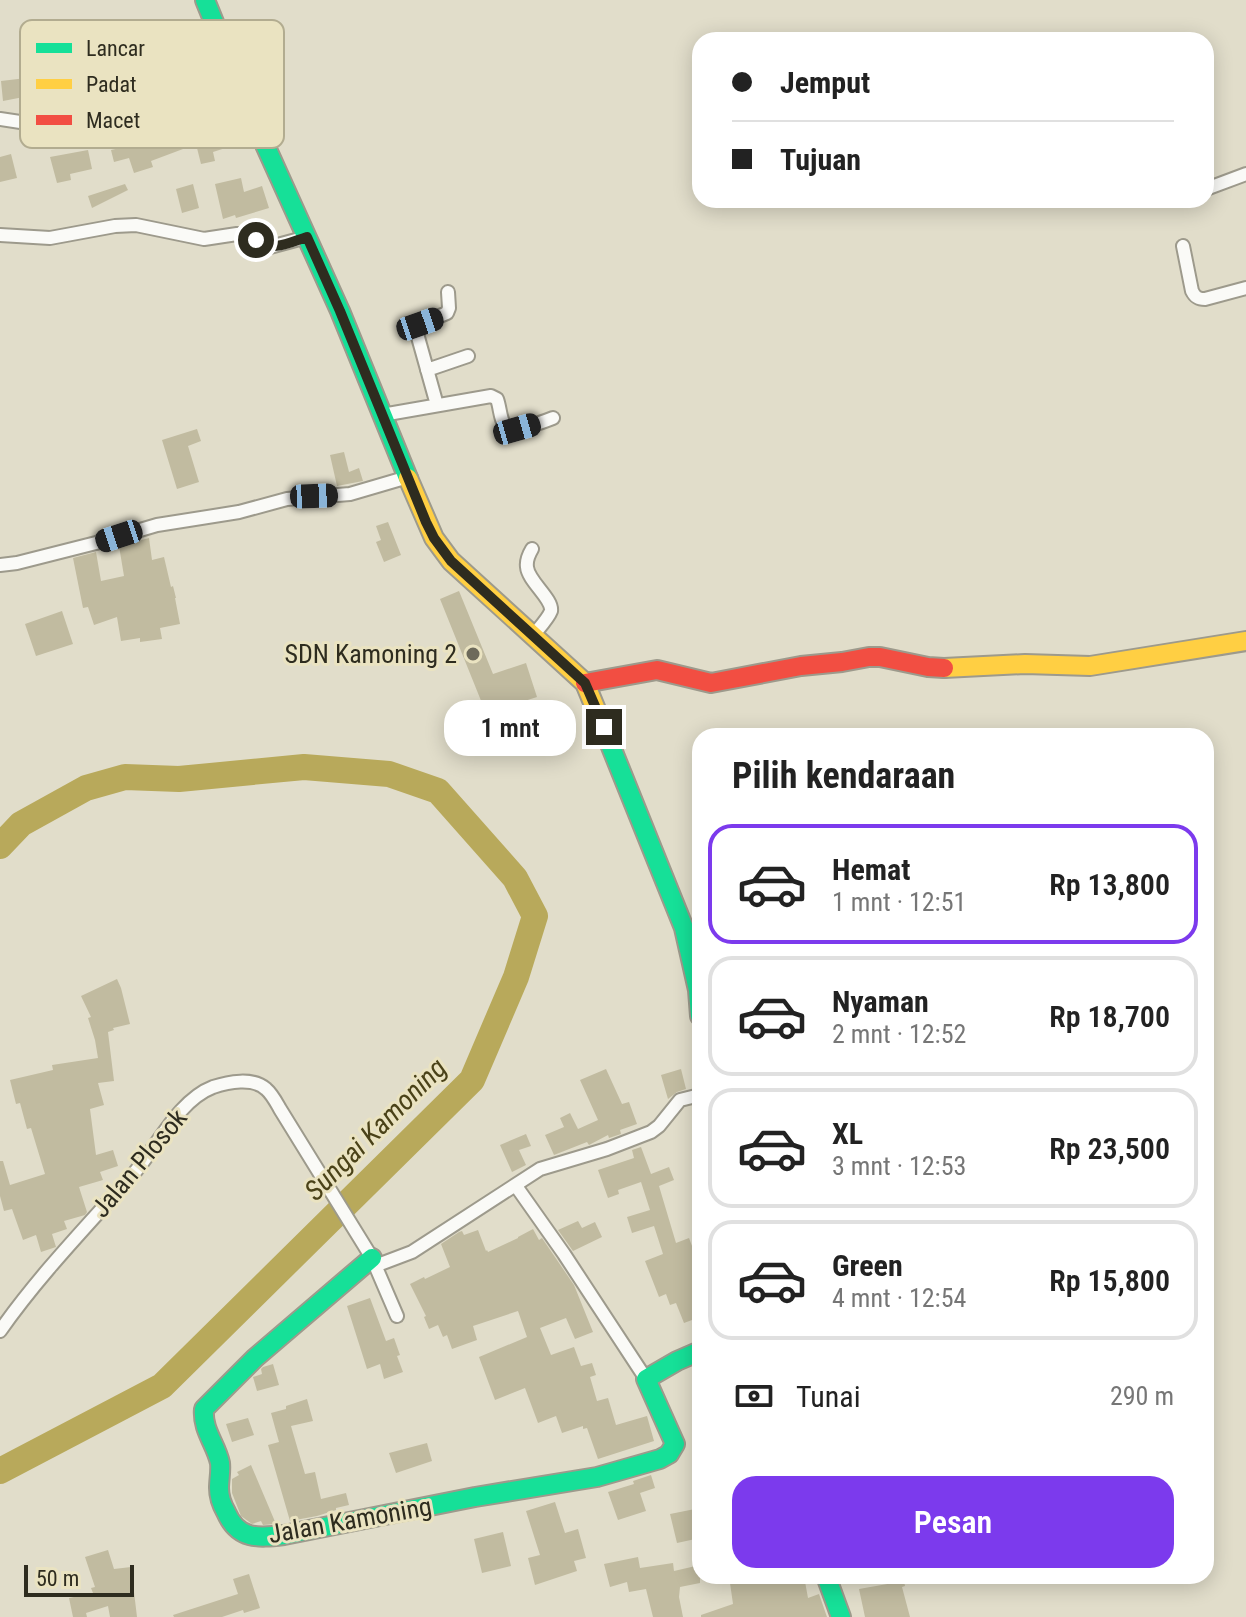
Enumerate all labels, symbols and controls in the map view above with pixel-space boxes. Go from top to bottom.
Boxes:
legend [20,20,284,148]
text: Lancar [86,36,145,61]
text: Jemput [780,65,870,100]
text: Padat [86,72,137,97]
text: Macet [86,108,140,133]
text: Tujuan [780,142,861,177]
route start [238,222,274,258]
car [393,305,447,343]
car [491,411,543,447]
car [290,483,338,509]
car [92,517,146,555]
place label: SDN Kamoning 2 [285,639,457,669]
marker: SDN Kamoning 2 [464,645,482,663]
callout: 1 mnt [444,699,576,755]
route end [586,709,622,745]
text: 1 mnt [480,713,540,743]
text: Pilih kendaraan [732,755,955,797]
icon: car [736,848,808,920]
text: Hemat [832,852,910,887]
text: Rp 13,800 [1049,867,1170,902]
text: 1 mnt · 12:51 [832,887,966,917]
icon: car [736,980,808,1052]
text: Nyaman [832,984,929,1019]
text: Rp 18,700 [1049,999,1170,1034]
text: 2 mnt · 12:52 [832,1019,966,1049]
water label: Sungai Kamoning [297,1051,453,1207]
street label: Jalan Plosok [85,1103,193,1223]
icon: car [736,1112,808,1184]
text: XL [832,1116,863,1151]
text: Rp 23,500 [1049,1131,1170,1166]
text: 3 mnt · 12:53 [832,1151,966,1181]
icon: car [736,1244,808,1316]
text: Green [832,1248,903,1283]
text: Rp 15,800 [1049,1263,1170,1298]
text: 4 mnt · 12:54 [832,1283,966,1313]
icon: cash [732,1374,776,1418]
text: Tunai [796,1379,861,1414]
text: 290 m [1110,1381,1174,1411]
button: Pesan [732,1476,1174,1568]
street label: Jalan Kamoning [266,1491,434,1549]
scale bar [24,1561,134,1597]
text: 50 m [36,1566,79,1591]

